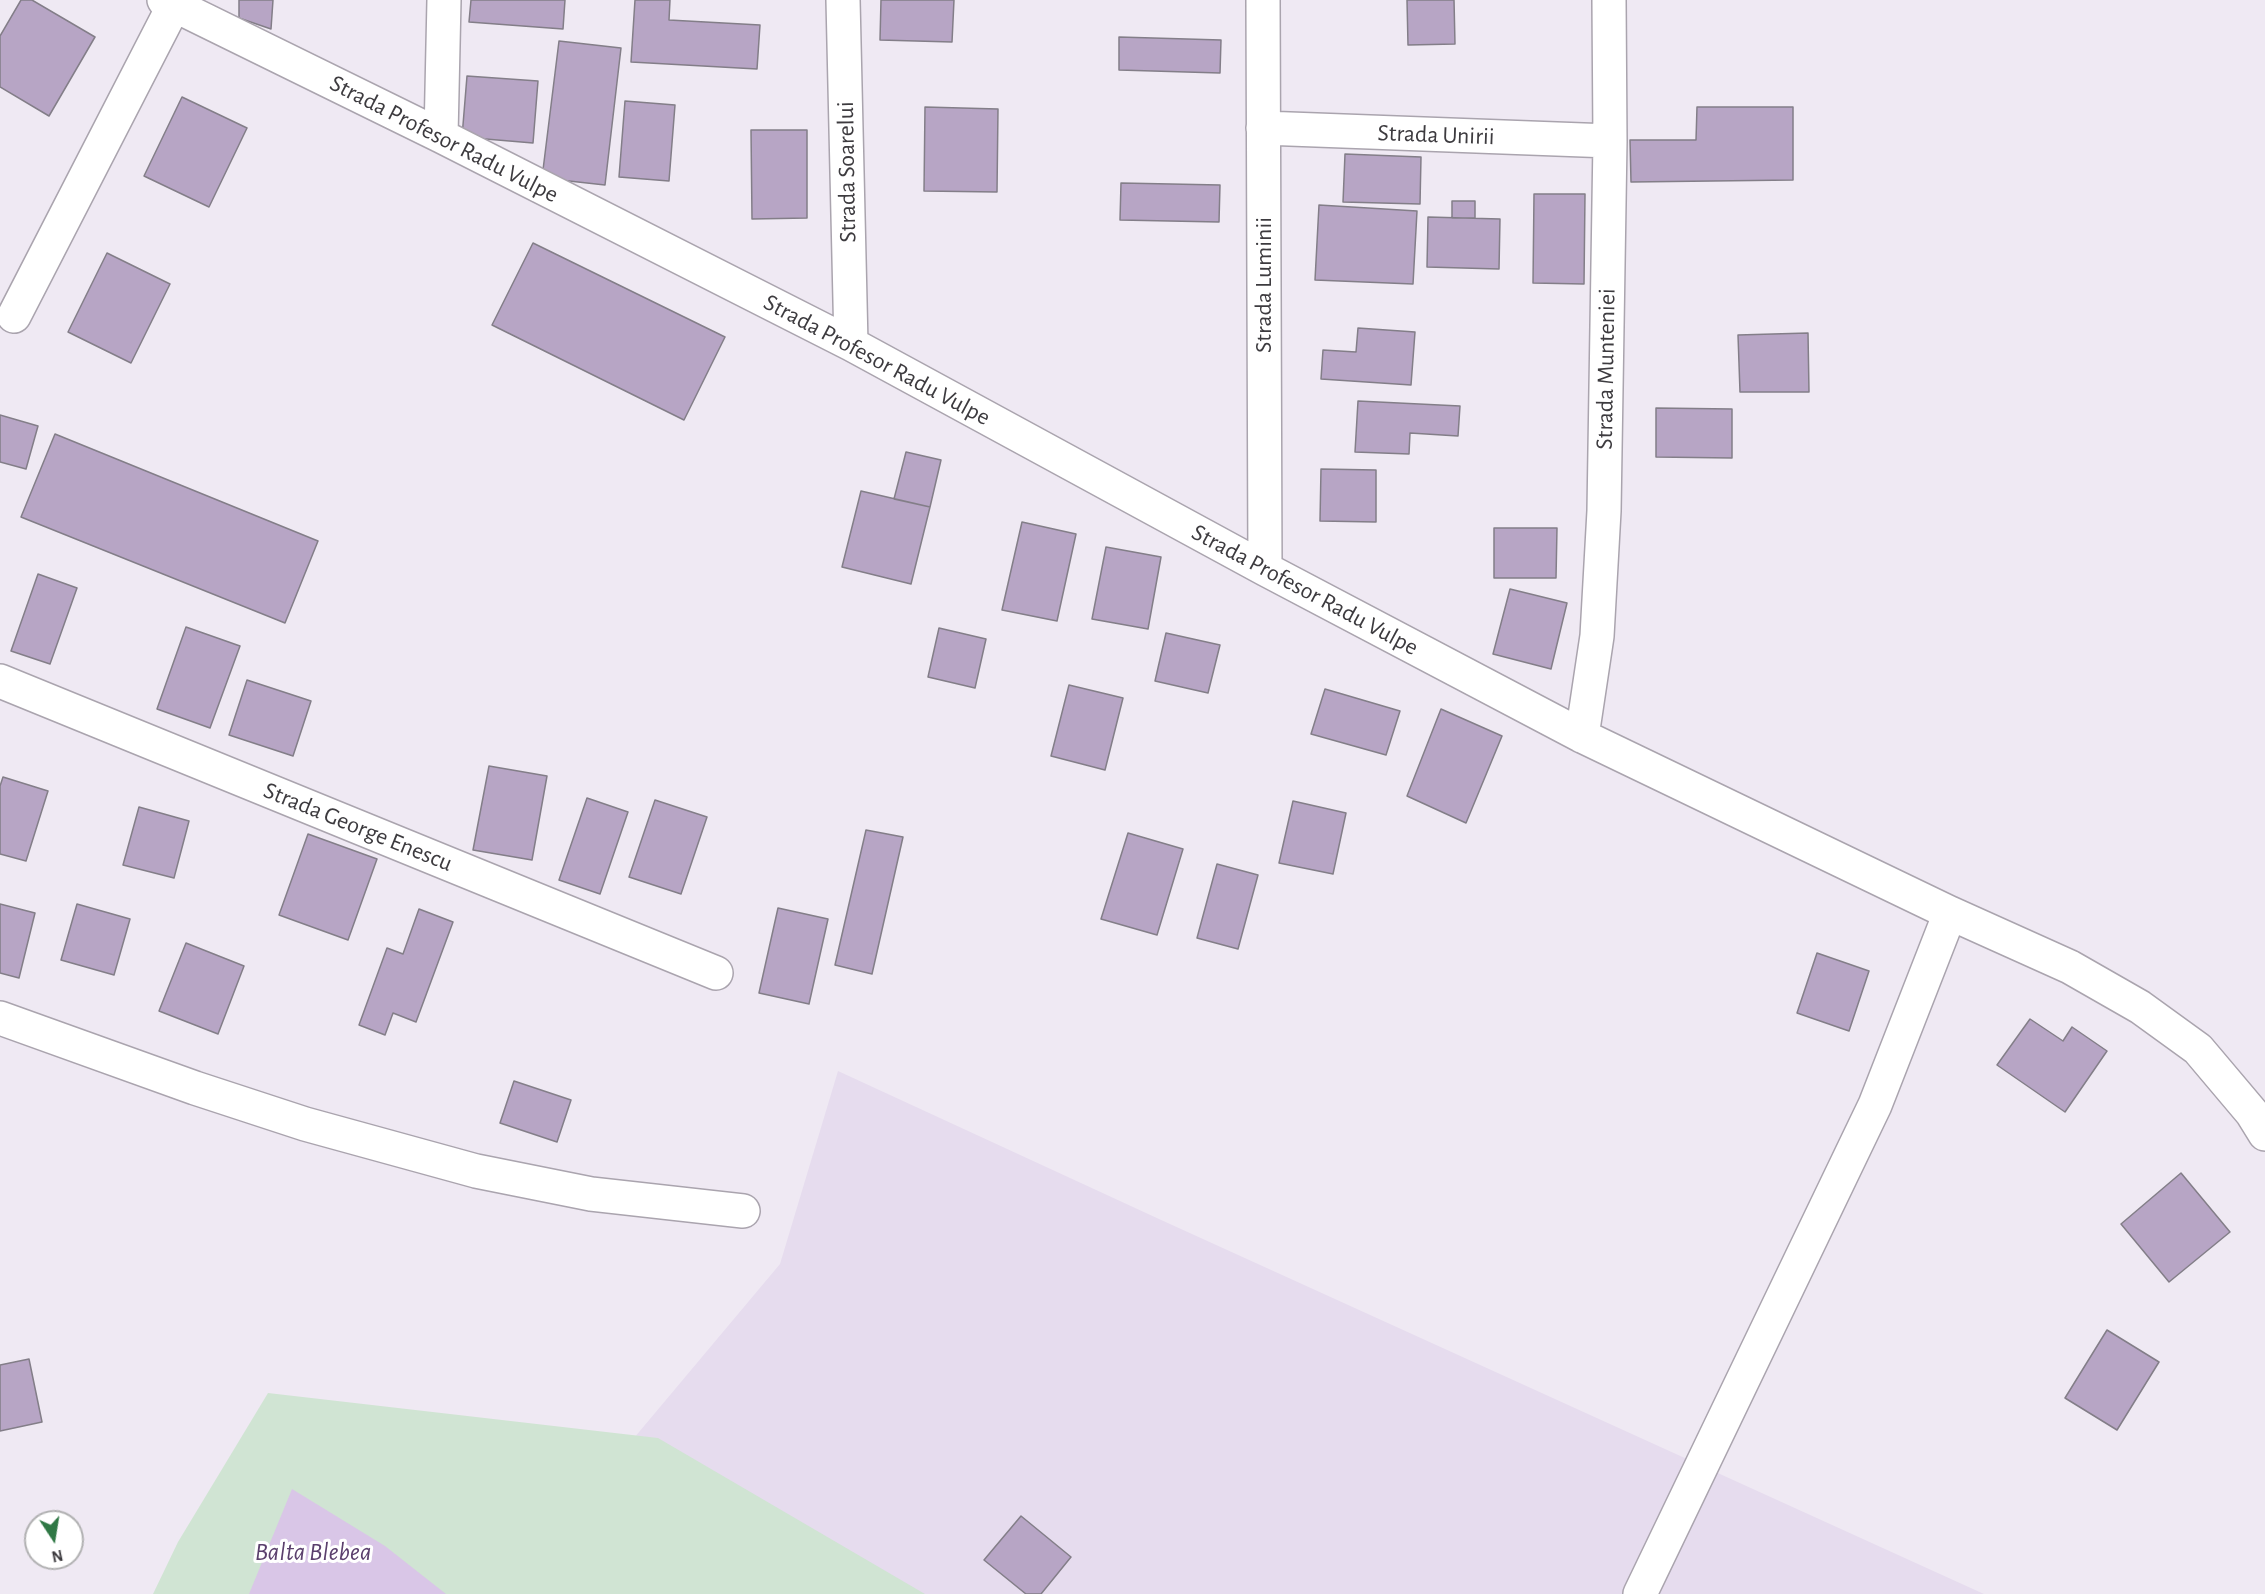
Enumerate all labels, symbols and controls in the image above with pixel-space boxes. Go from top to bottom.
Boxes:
street label: Strada Profesor Radu Vulpe [325,69,563,209]
street label: Strada Soarelui [831,101,863,243]
street label: Strada Unirii [1377,119,1495,151]
street label: Strada Luminii [1250,217,1278,353]
street label: Strada Profesor Radu Vulpe [759,288,995,432]
street label: Strada Munteniei [1590,288,1622,450]
street label: Strada Profesor Radu Vulpe [1187,518,1423,662]
street label: Strada George Enescu [259,776,457,878]
north arrow [24,1510,84,1570]
water label: Balta Blebea [255,1536,371,1568]
text: N [50,1547,64,1565]

